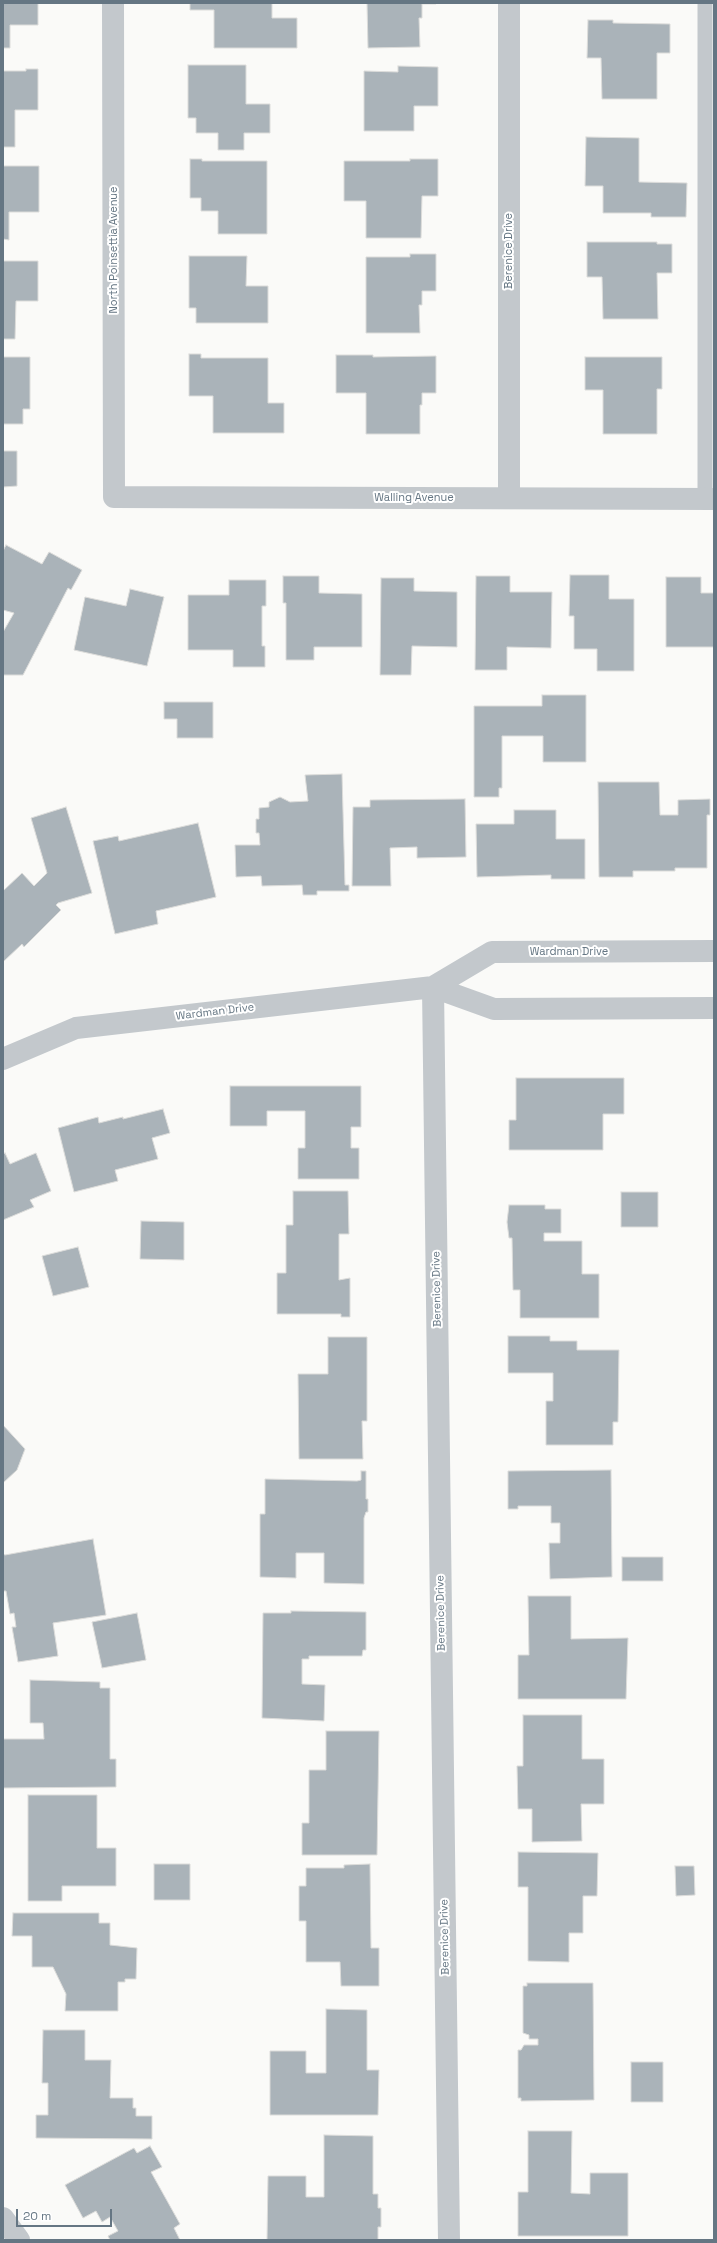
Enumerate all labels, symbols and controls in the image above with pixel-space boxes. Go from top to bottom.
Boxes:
street label: North Poinsettia Avenue [107,186,121,314]
street label: Berenice Drive [502,213,516,289]
street label: Walling Avenue [374,491,454,505]
street label: Wardman Drive [530,945,608,959]
street label: Wardman Drive [175,1001,255,1023]
street label: Berenice Drive [430,1251,444,1327]
street label: Berenice Drive [434,1575,448,1651]
street label: Berenice Drive [438,1899,452,1975]
scale bar [18,2201,114,2227]
text: 20 m [23,2208,51,2224]

